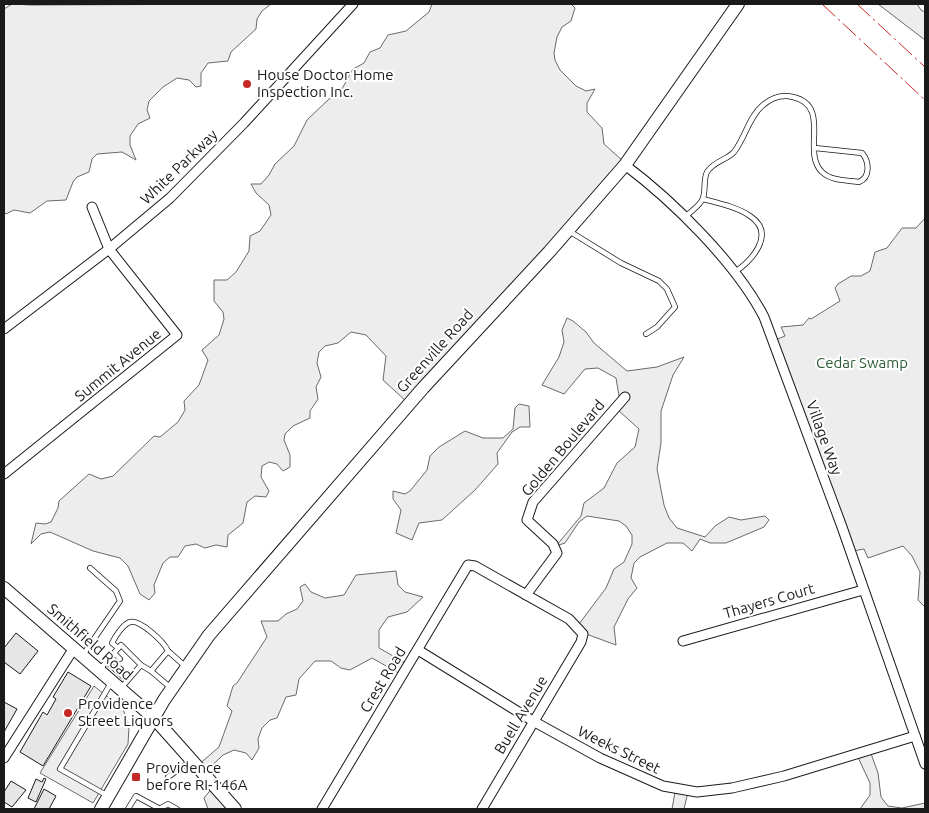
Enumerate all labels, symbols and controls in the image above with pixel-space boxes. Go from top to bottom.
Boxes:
place label: House Doctor Home Inspection Inc. [257,66,394,100]
marker: House Doctor Home Inspection Inc. [241,78,253,90]
street label: White Parkway [137,126,221,208]
street label: Greenville Road [393,306,476,396]
street label: Summit Avenue [71,325,164,405]
park label: Cedar Swamp [816,354,908,371]
street label: Golden Boulevard [517,396,608,499]
street label: Village Way [803,398,846,477]
street label: Thayers Court [721,579,816,622]
street label: Smithfield Road [44,600,136,683]
street label: Crest Road [356,644,409,716]
street label: Buell Avenue [491,673,551,757]
place label: Providence Street Liquors [78,695,173,729]
marker: Providence Street Liquors [62,707,74,719]
street label: Weeks Street [575,722,663,777]
place label: Providence before RI-146A [146,759,248,793]
marker: Providence before RI-146A [130,771,142,783]

